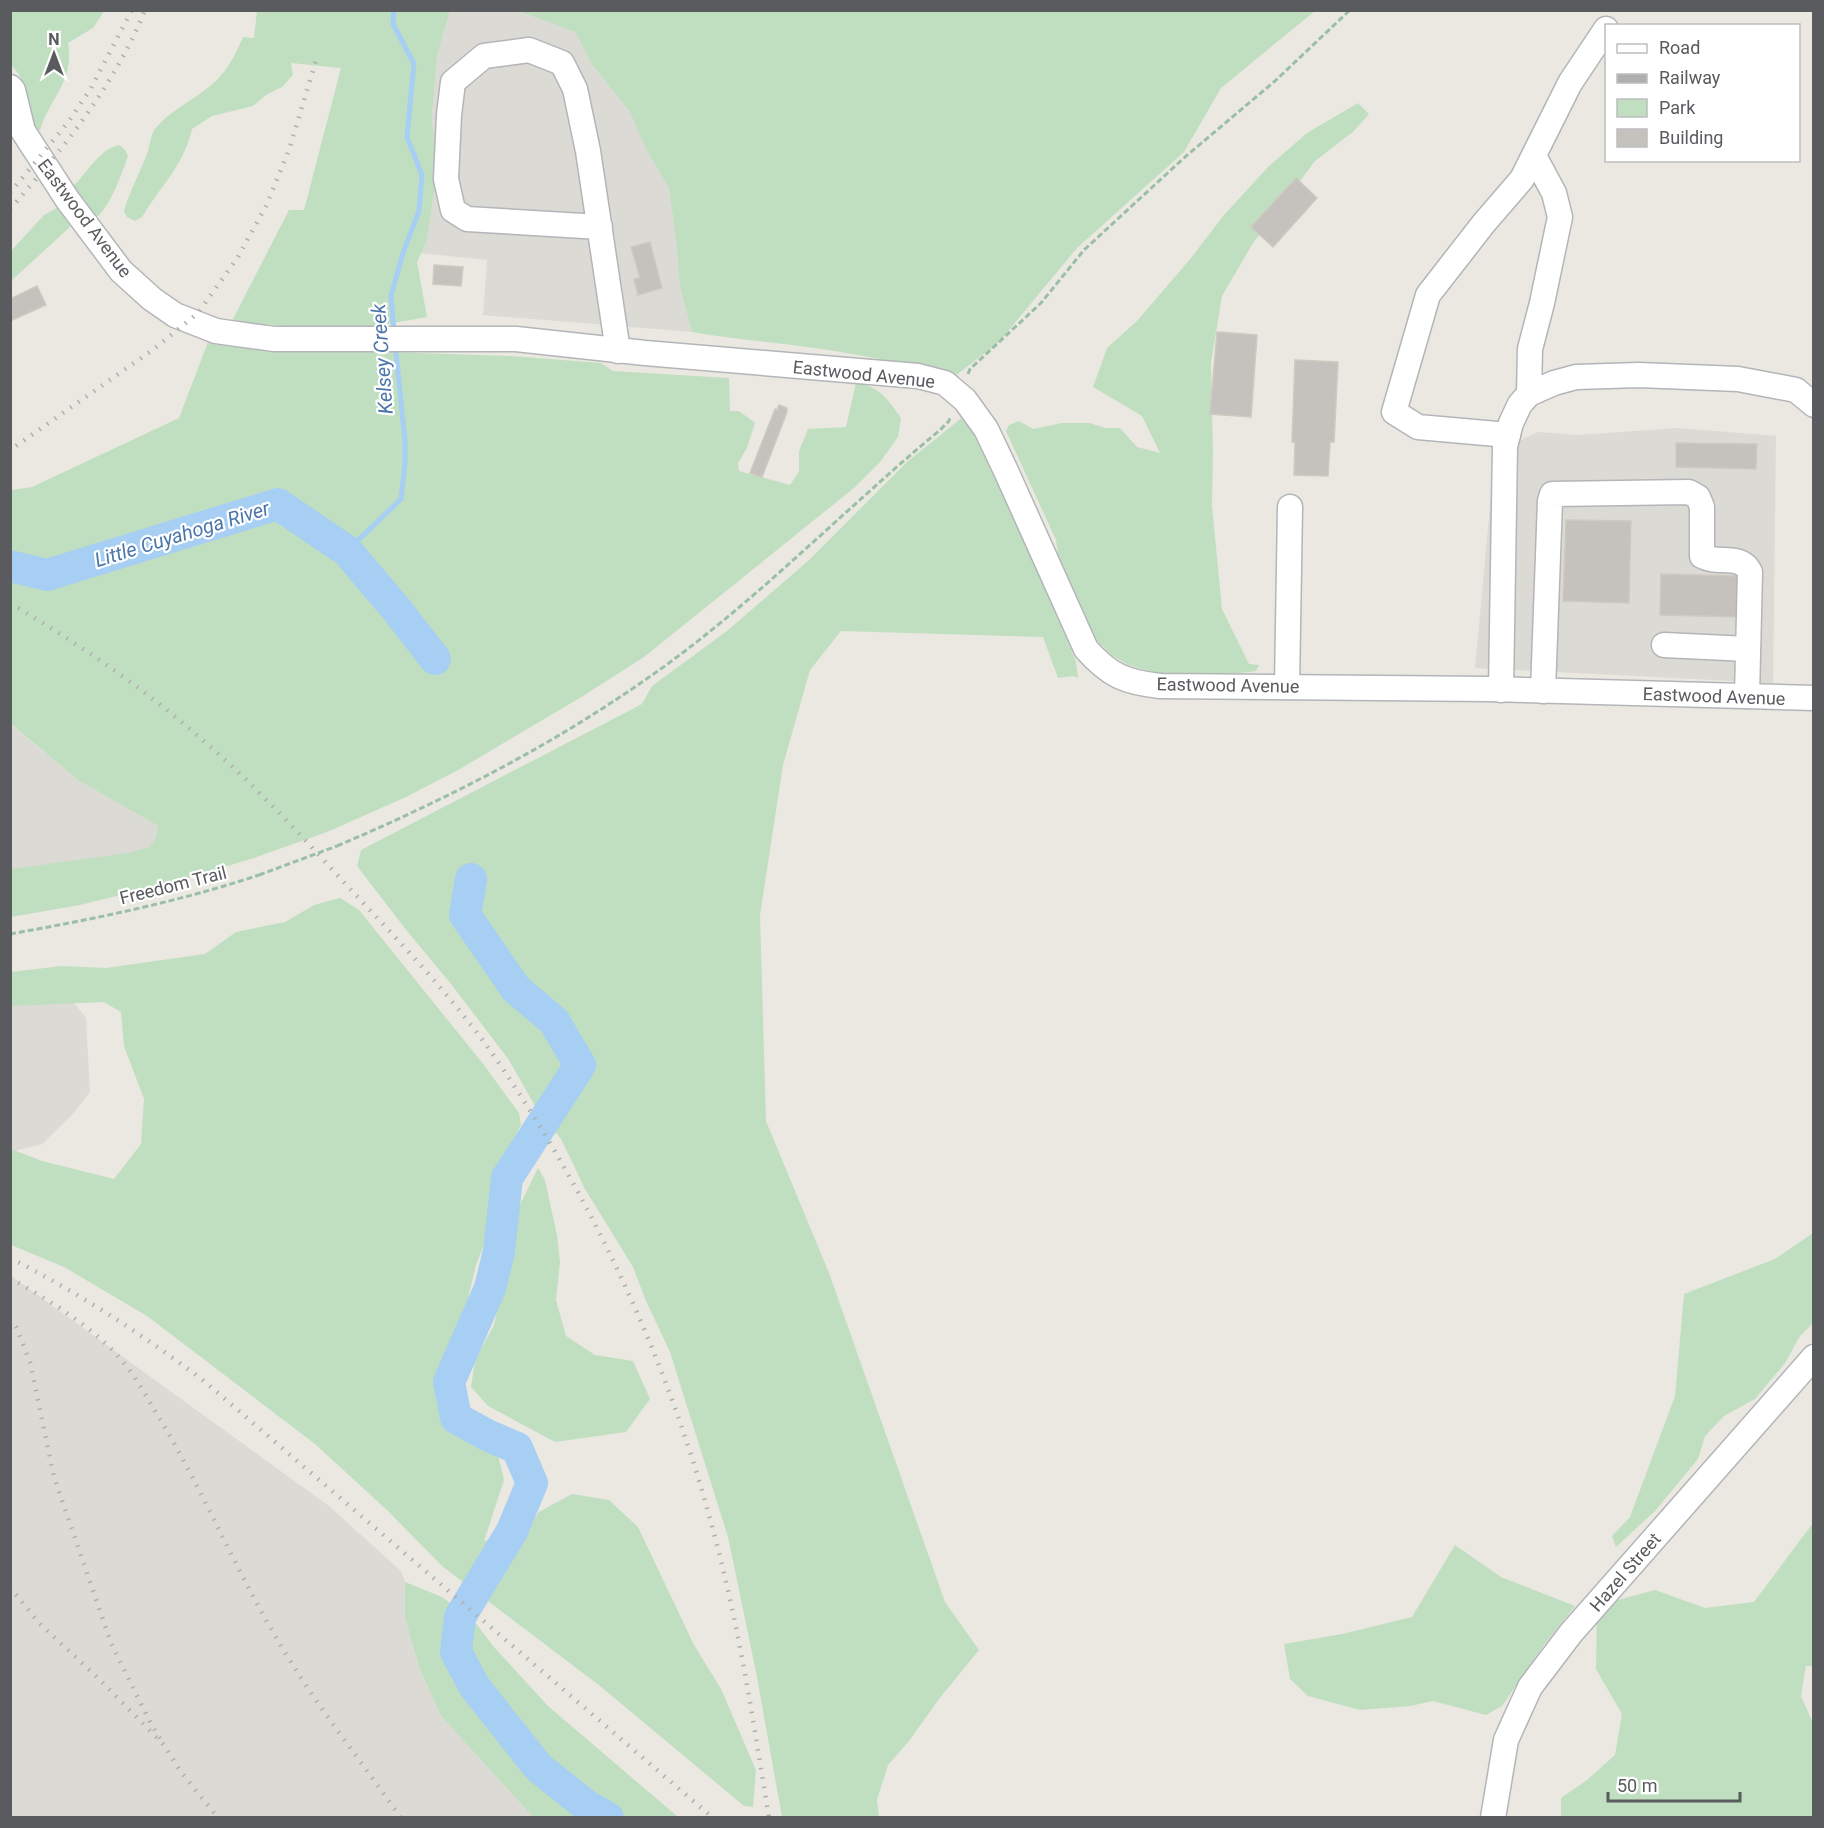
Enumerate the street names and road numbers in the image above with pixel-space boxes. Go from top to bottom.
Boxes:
street label: Eastwood Avenue [34,155,136,281]
street label: Eastwood Avenue [792,356,936,392]
street label: Eastwood Avenue [1156,673,1300,697]
street label: Eastwood Avenue [1642,683,1786,709]
street label: Freedom Trail [117,862,229,908]
street label: Hazel Street [1585,1528,1665,1616]

